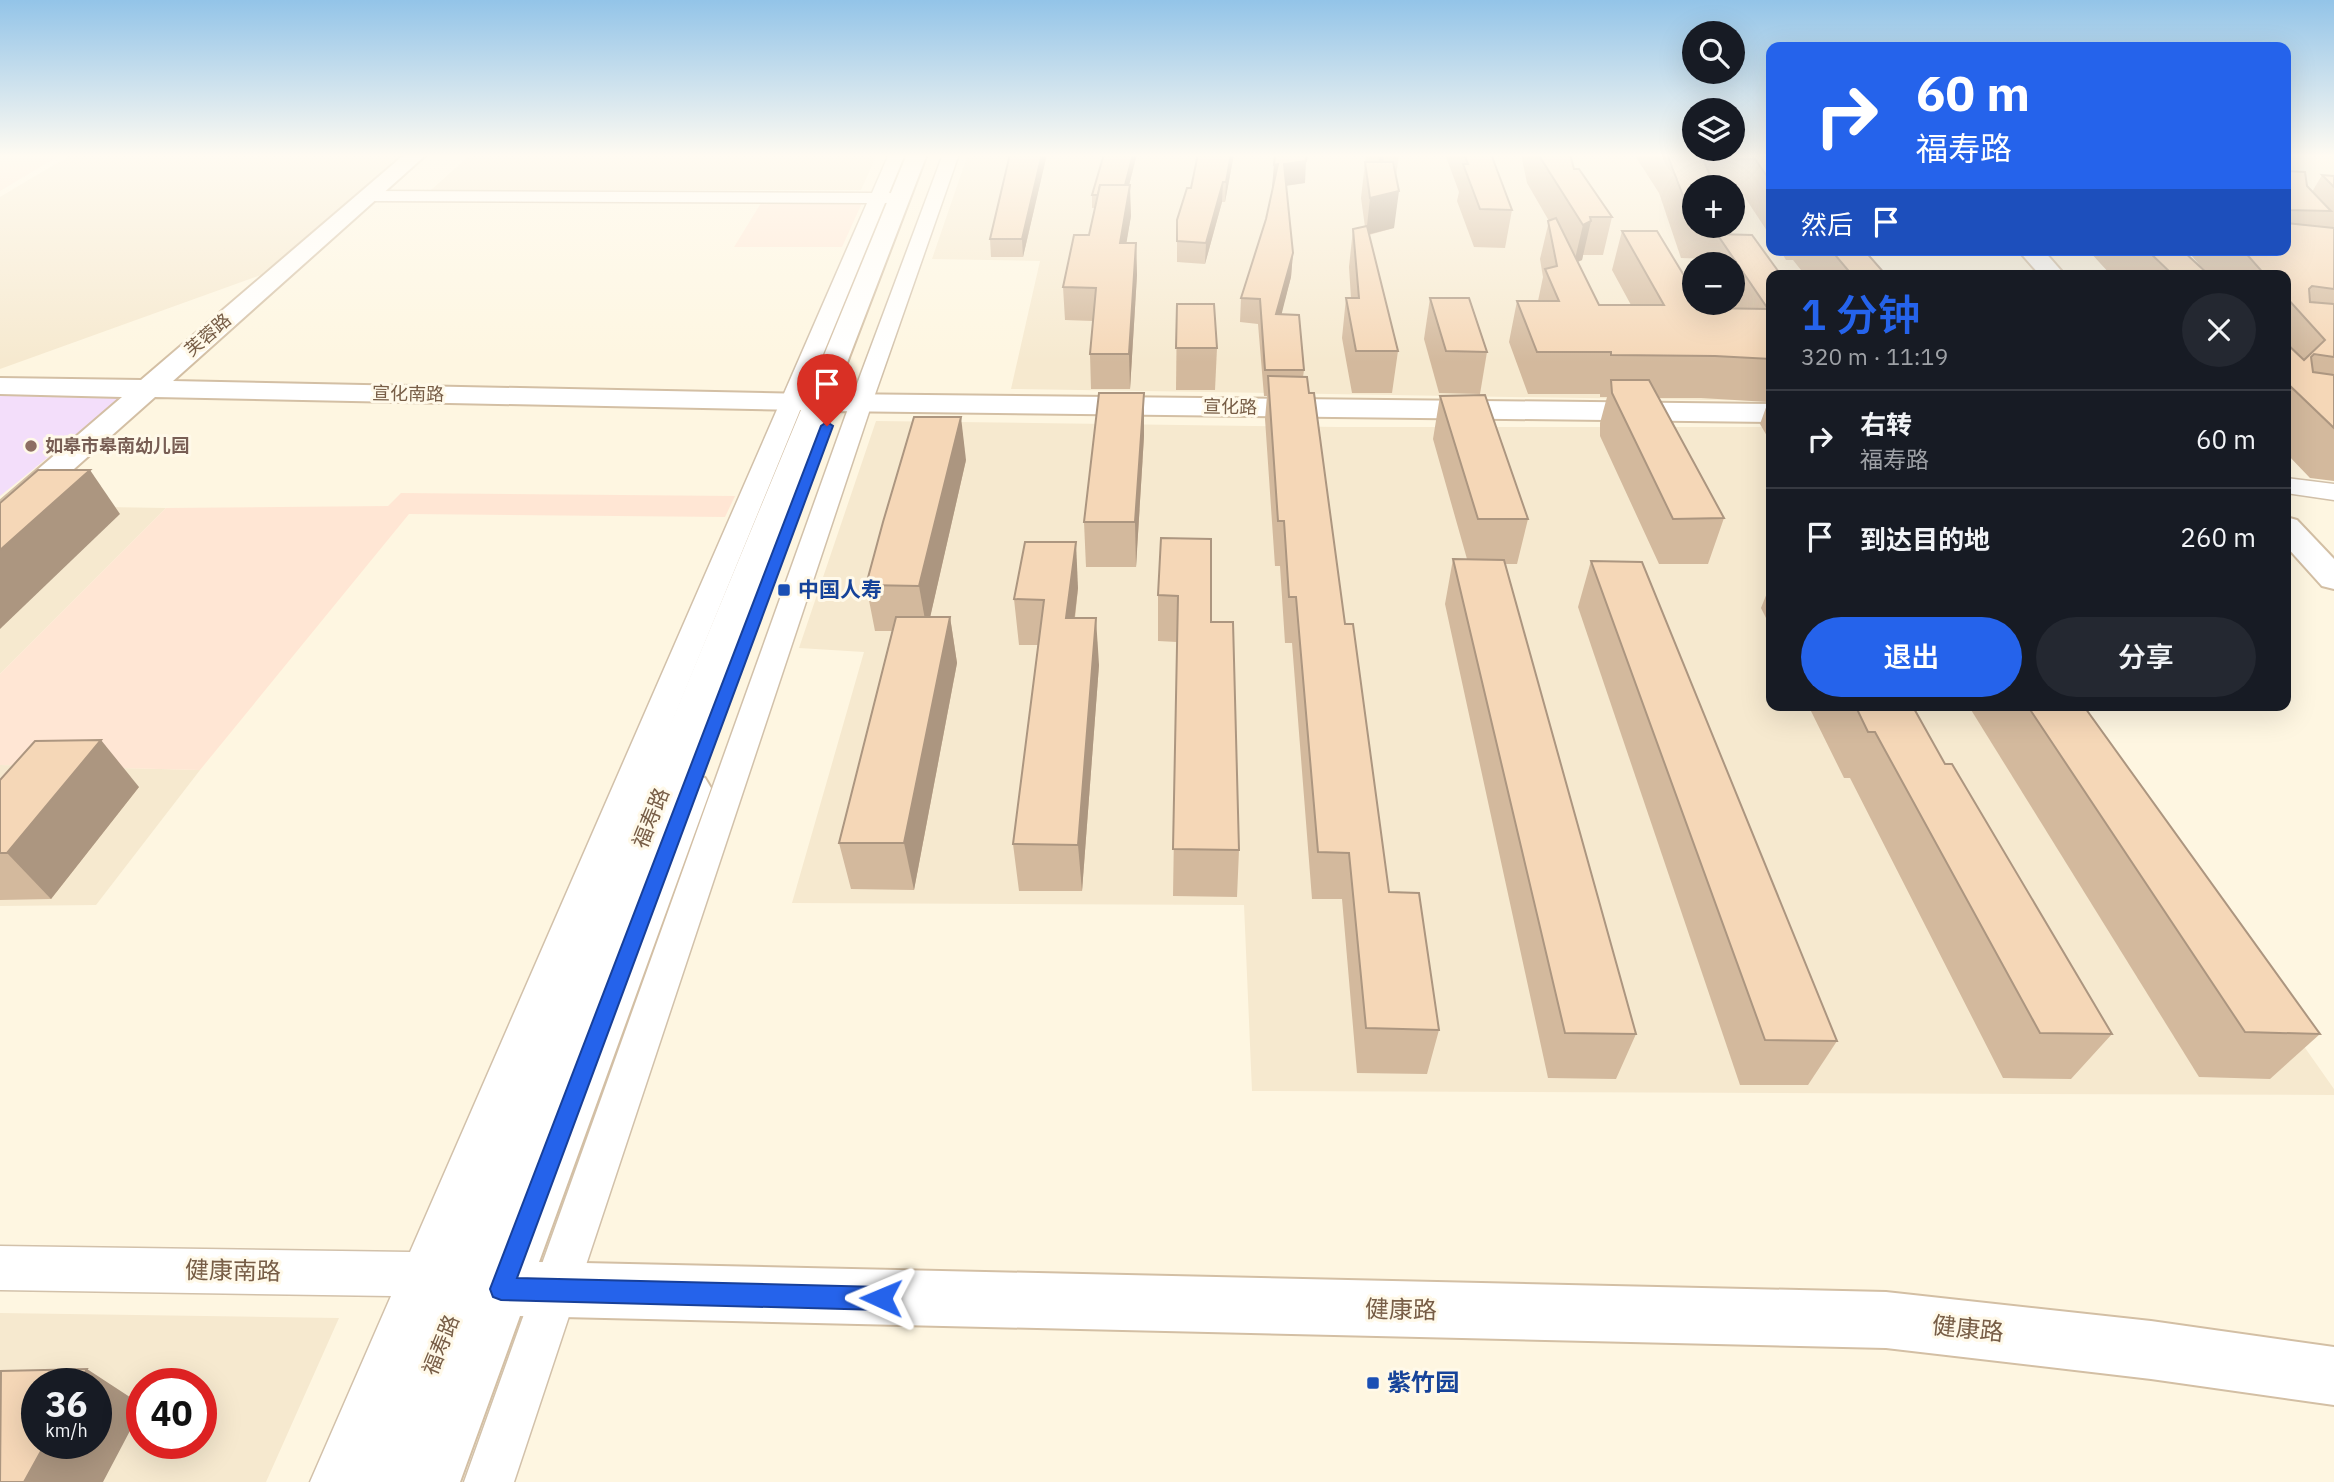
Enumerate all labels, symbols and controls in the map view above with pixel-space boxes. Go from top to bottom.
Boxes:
map controls [1682,21,1745,315]
button: search [1682,21,1745,84]
text: 60 m [1916,61,2030,124]
icon: right [1801,70,1892,161]
button: layers [1682,98,1745,161]
text: 福寿路 [1916,127,2012,169]
button: + [1682,175,1745,238]
icon: arrive [1867,203,1905,241]
text: 然后 [1801,207,1853,241]
button: − [1682,252,1745,315]
text: 1 分钟 [1801,287,1920,342]
button: close [2182,293,2256,367]
street label: 芙蓉路 [180,308,236,361]
text: 320 m · 11:19 [1801,341,1948,371]
pin [797,354,857,426]
icon: arrive [808,365,846,403]
street label: 宣化南路 [372,381,444,406]
street label: 宣化路 [1203,395,1257,418]
text: 右转 [1860,407,1912,441]
icon: right [1801,420,1839,458]
text: 60 m [2196,422,2256,456]
place label: 如皋市皋南幼儿园 [45,434,189,457]
marker: 如皋市皋南幼儿园 [23,438,39,454]
text: 福寿路 [1860,444,1929,474]
icon: arrive [1801,518,1839,556]
text: 260 m [2180,520,2256,554]
text: 到达目的地 [1860,522,1990,556]
place label: 中国人寿 [798,575,882,603]
marker: 中国人寿 [776,582,792,598]
button: 退出 [1801,617,2022,697]
button: 分享 [2036,617,2256,697]
street label: 福寿路 [625,783,675,852]
street label: 健康南路 [185,1253,281,1287]
position arrow [844,1261,918,1335]
street label: 健康路 [1365,1292,1437,1326]
street label: 健康路 [1931,1308,2006,1348]
street label: 福寿路 [415,1310,465,1379]
place label: 紫竹园 [1387,1366,1459,1398]
speed limit sign: 40 [126,1368,217,1459]
marker: 紫竹园 [1365,1375,1381,1391]
text: 36 [45,1381,88,1427]
text: km/h [45,1419,88,1442]

